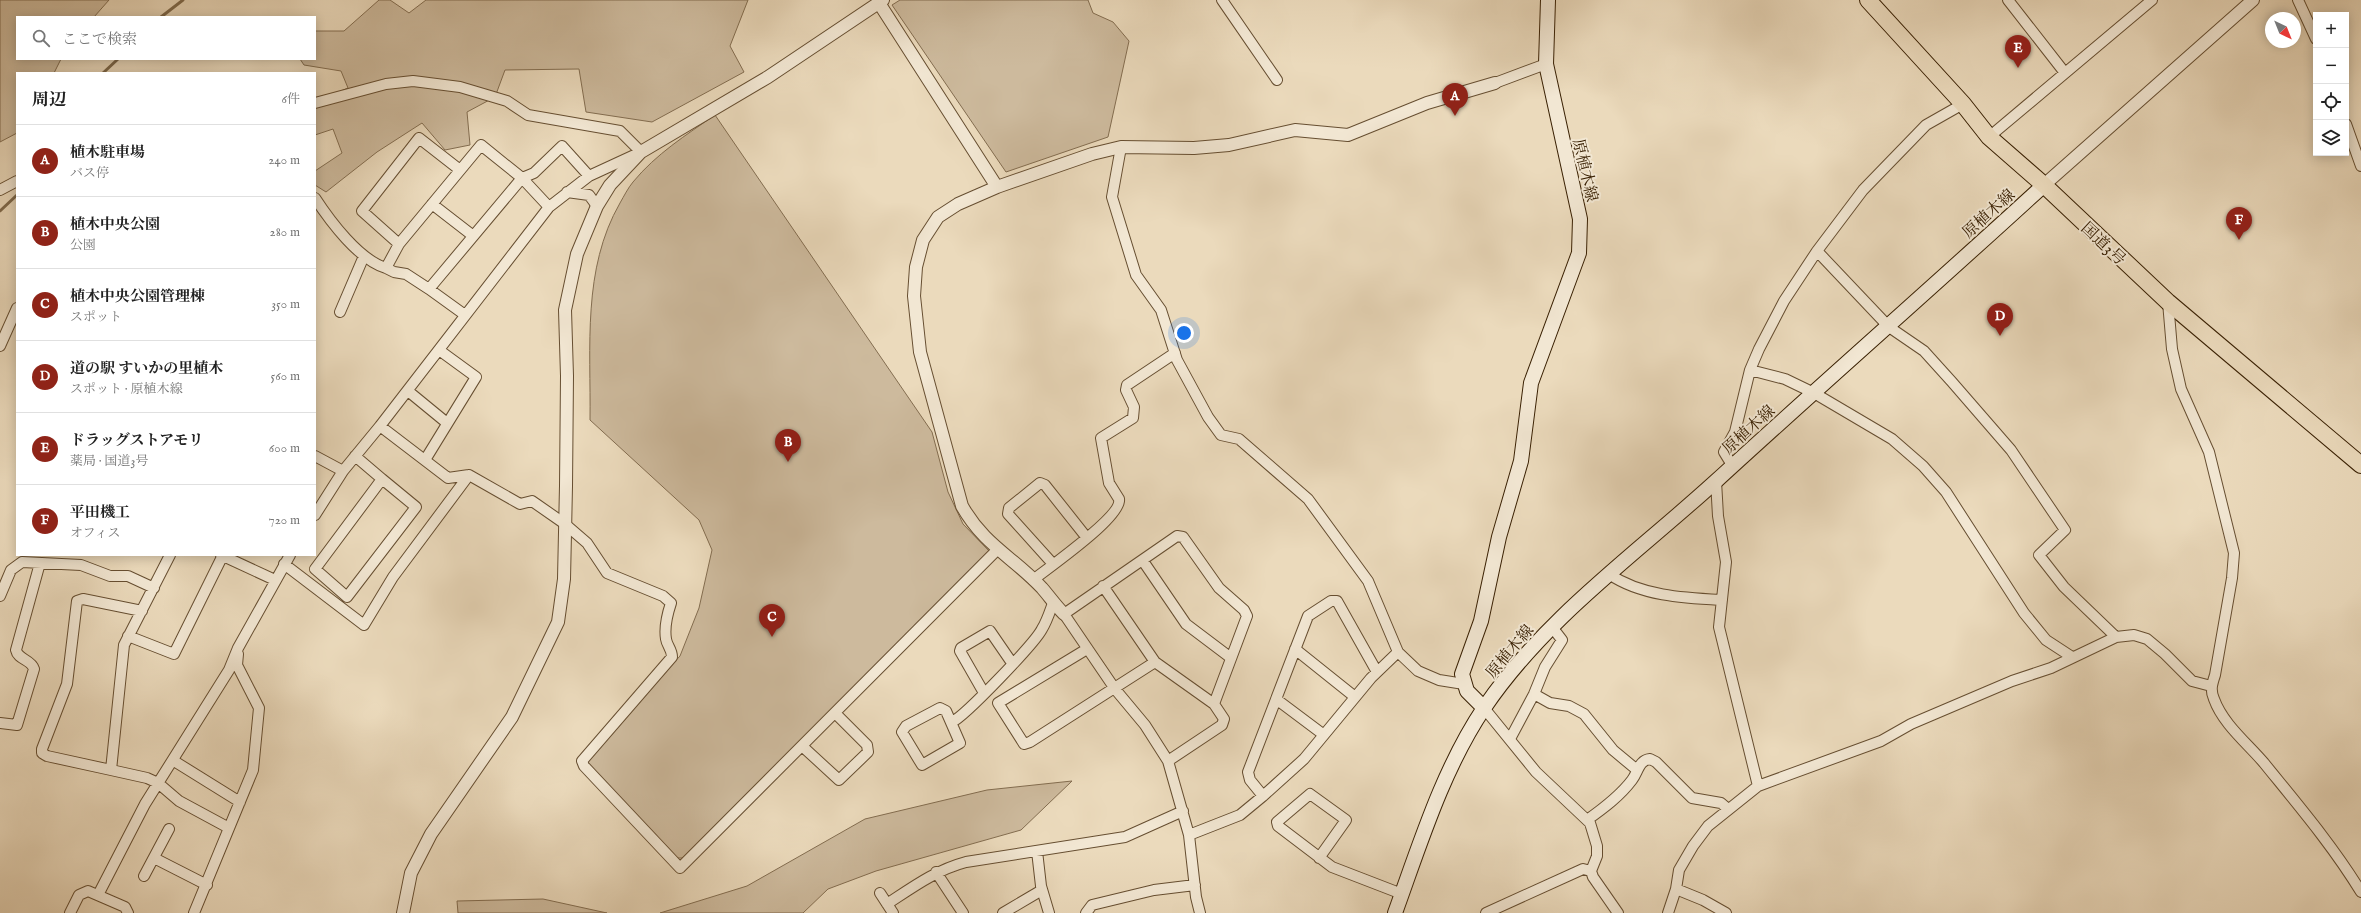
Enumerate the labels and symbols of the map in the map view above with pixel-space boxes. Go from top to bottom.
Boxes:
north arrow [2265,12,2301,48]
pin: E [2005,35,2031,68]
pin: A [1442,83,1468,116]
street label: 原植木線 [1567,137,1601,204]
street label: 原植木線 [1959,186,2020,243]
pin: F [2226,207,2252,240]
street label: 国道3号 [2076,219,2129,270]
pin: D [1987,303,2013,336]
your location [1174,323,1194,343]
street label: 原植木線 [1719,402,1780,459]
pin: B [775,429,801,462]
pin: C [759,604,785,637]
street label: 原植木線 [1482,621,1539,683]

